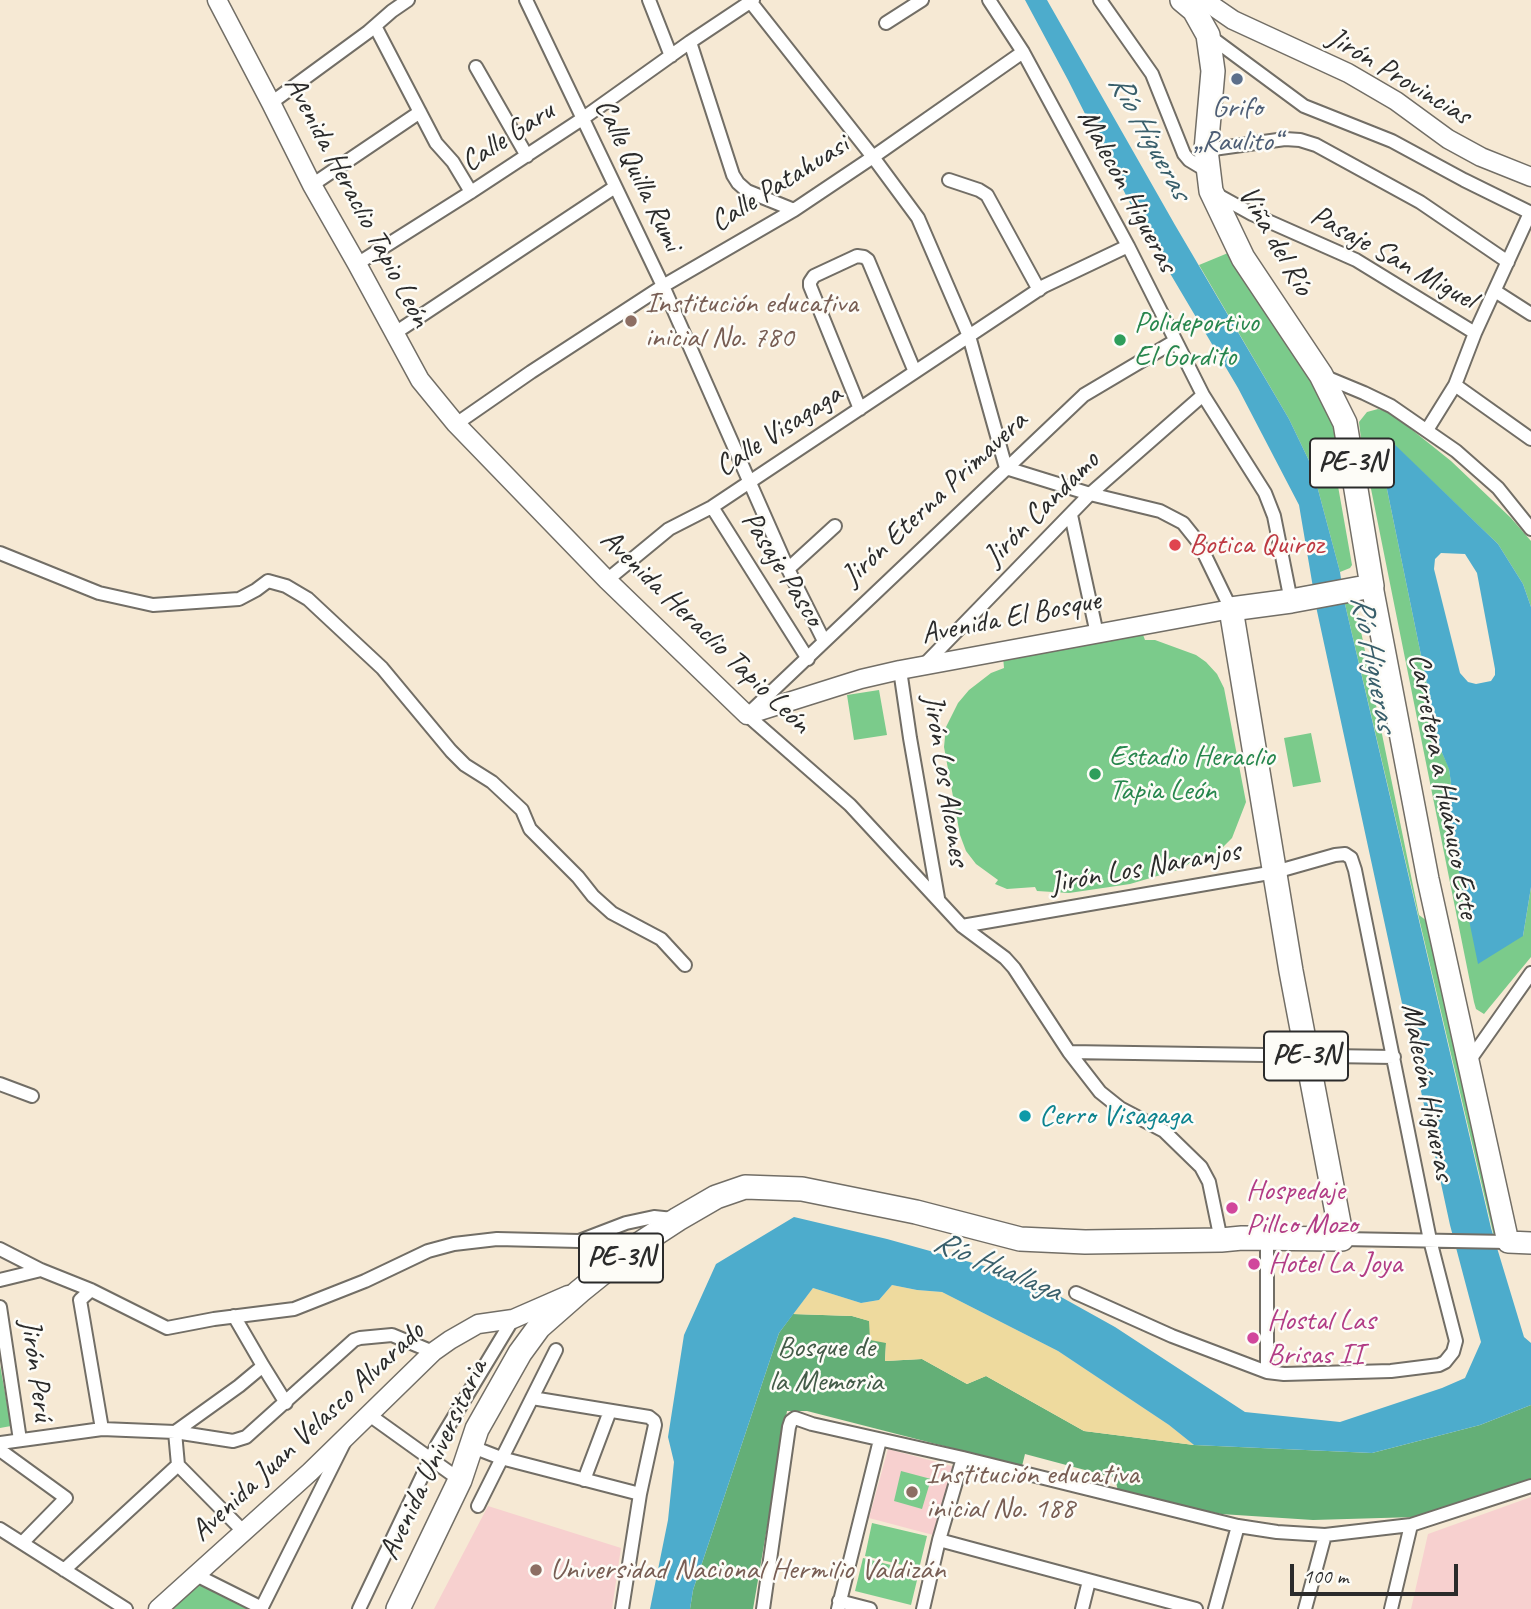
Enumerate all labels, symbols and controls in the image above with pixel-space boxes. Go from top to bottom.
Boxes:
street label: Jirón Provincias [1321,20,1477,134]
water label: Río Higueras [1099,68,1199,206]
street label: Avenida Heraclio Tapio León [276,70,438,334]
marker: Grifo „Raulito“ [1229,71,1245,87]
place label: Grifo „Raulito“ [1193,90,1281,160]
street label: Calle Quilla Rumi [586,93,690,257]
street label: Calle Garu [455,94,561,180]
street label: Malecón Higueras [1069,103,1185,279]
street label: Calle Patahuasi [704,127,856,241]
street label: Viña del Río [1229,180,1321,302]
street label: Pasaje San Miguel [1304,198,1482,318]
place label: Institución educativa inicial No. 780 [645,286,858,356]
place label: Polideportivo El Gordito [1134,305,1259,376]
marker: Institución educativa inicial No. 780 [623,313,639,329]
marker: Polideportivo El Gordito [1112,332,1128,348]
street label: Calle Visagaga [709,377,849,485]
street label: Jirón Eterna Primavera [835,404,1035,594]
road number: PE-3N [1310,438,1394,488]
street label: Jirón Candamo [977,444,1107,574]
street label: Pasaje Pasco [733,505,831,633]
street label: Avenida Heraclio Tapio León [592,522,818,742]
place label: Botica Quiroz [1189,527,1323,563]
marker: Botica Quiroz [1167,537,1183,553]
street label: Avenida El Bosque [918,583,1104,653]
water label: Río Higueras [1341,592,1405,734]
street label: Carretera a Huánuco Este [1400,650,1486,922]
street label: Jirón Los Alcones [914,692,976,868]
place label: Estadio Heraclio Tapia León [1109,739,1275,810]
marker: Estadio Heraclio Tapia León [1087,766,1103,782]
street label: Jirón Los Naranjos [1047,834,1243,902]
street label: Malecón Higueras [1392,1000,1462,1184]
road number: PE-3N [1264,1032,1348,1080]
place label: Cerro Visagaga [1039,1098,1192,1134]
marker: Cerro Visagaga [1017,1108,1033,1124]
place label: Hospedaje Pillco Mozo [1246,1173,1357,1244]
marker: Hospedaje Pillco Mozo [1224,1200,1240,1216]
water label: Río Huallaga [928,1223,1066,1311]
road number: PE-3N [579,1234,663,1282]
place label: Hotel La Joya [1268,1246,1402,1282]
marker: Hotel La Joya [1246,1256,1262,1272]
place label: Hostal Las Brisas II [1267,1303,1375,1374]
street label: Avenida Juan Velasco Alvarado [184,1314,432,1550]
street label: Jirón Perú [11,1317,61,1423]
park label: Bosque de la Memoria [769,1330,883,1400]
marker: Hostal Las Brisas II [1245,1330,1261,1346]
street label: Avenida Universitaria [372,1354,496,1566]
place label: Institución educativa inicial No. 188 [926,1457,1139,1528]
marker: Institución educativa inicial No. 188 [904,1484,920,1500]
scale bar [1293,1550,1461,1594]
place label: Universidad Nacional Hermilio Valdizán [550,1552,945,1588]
marker: Universidad Nacional Hermilio Valdizán [528,1562,544,1578]
text: 100 m [1303,1563,1348,1589]

